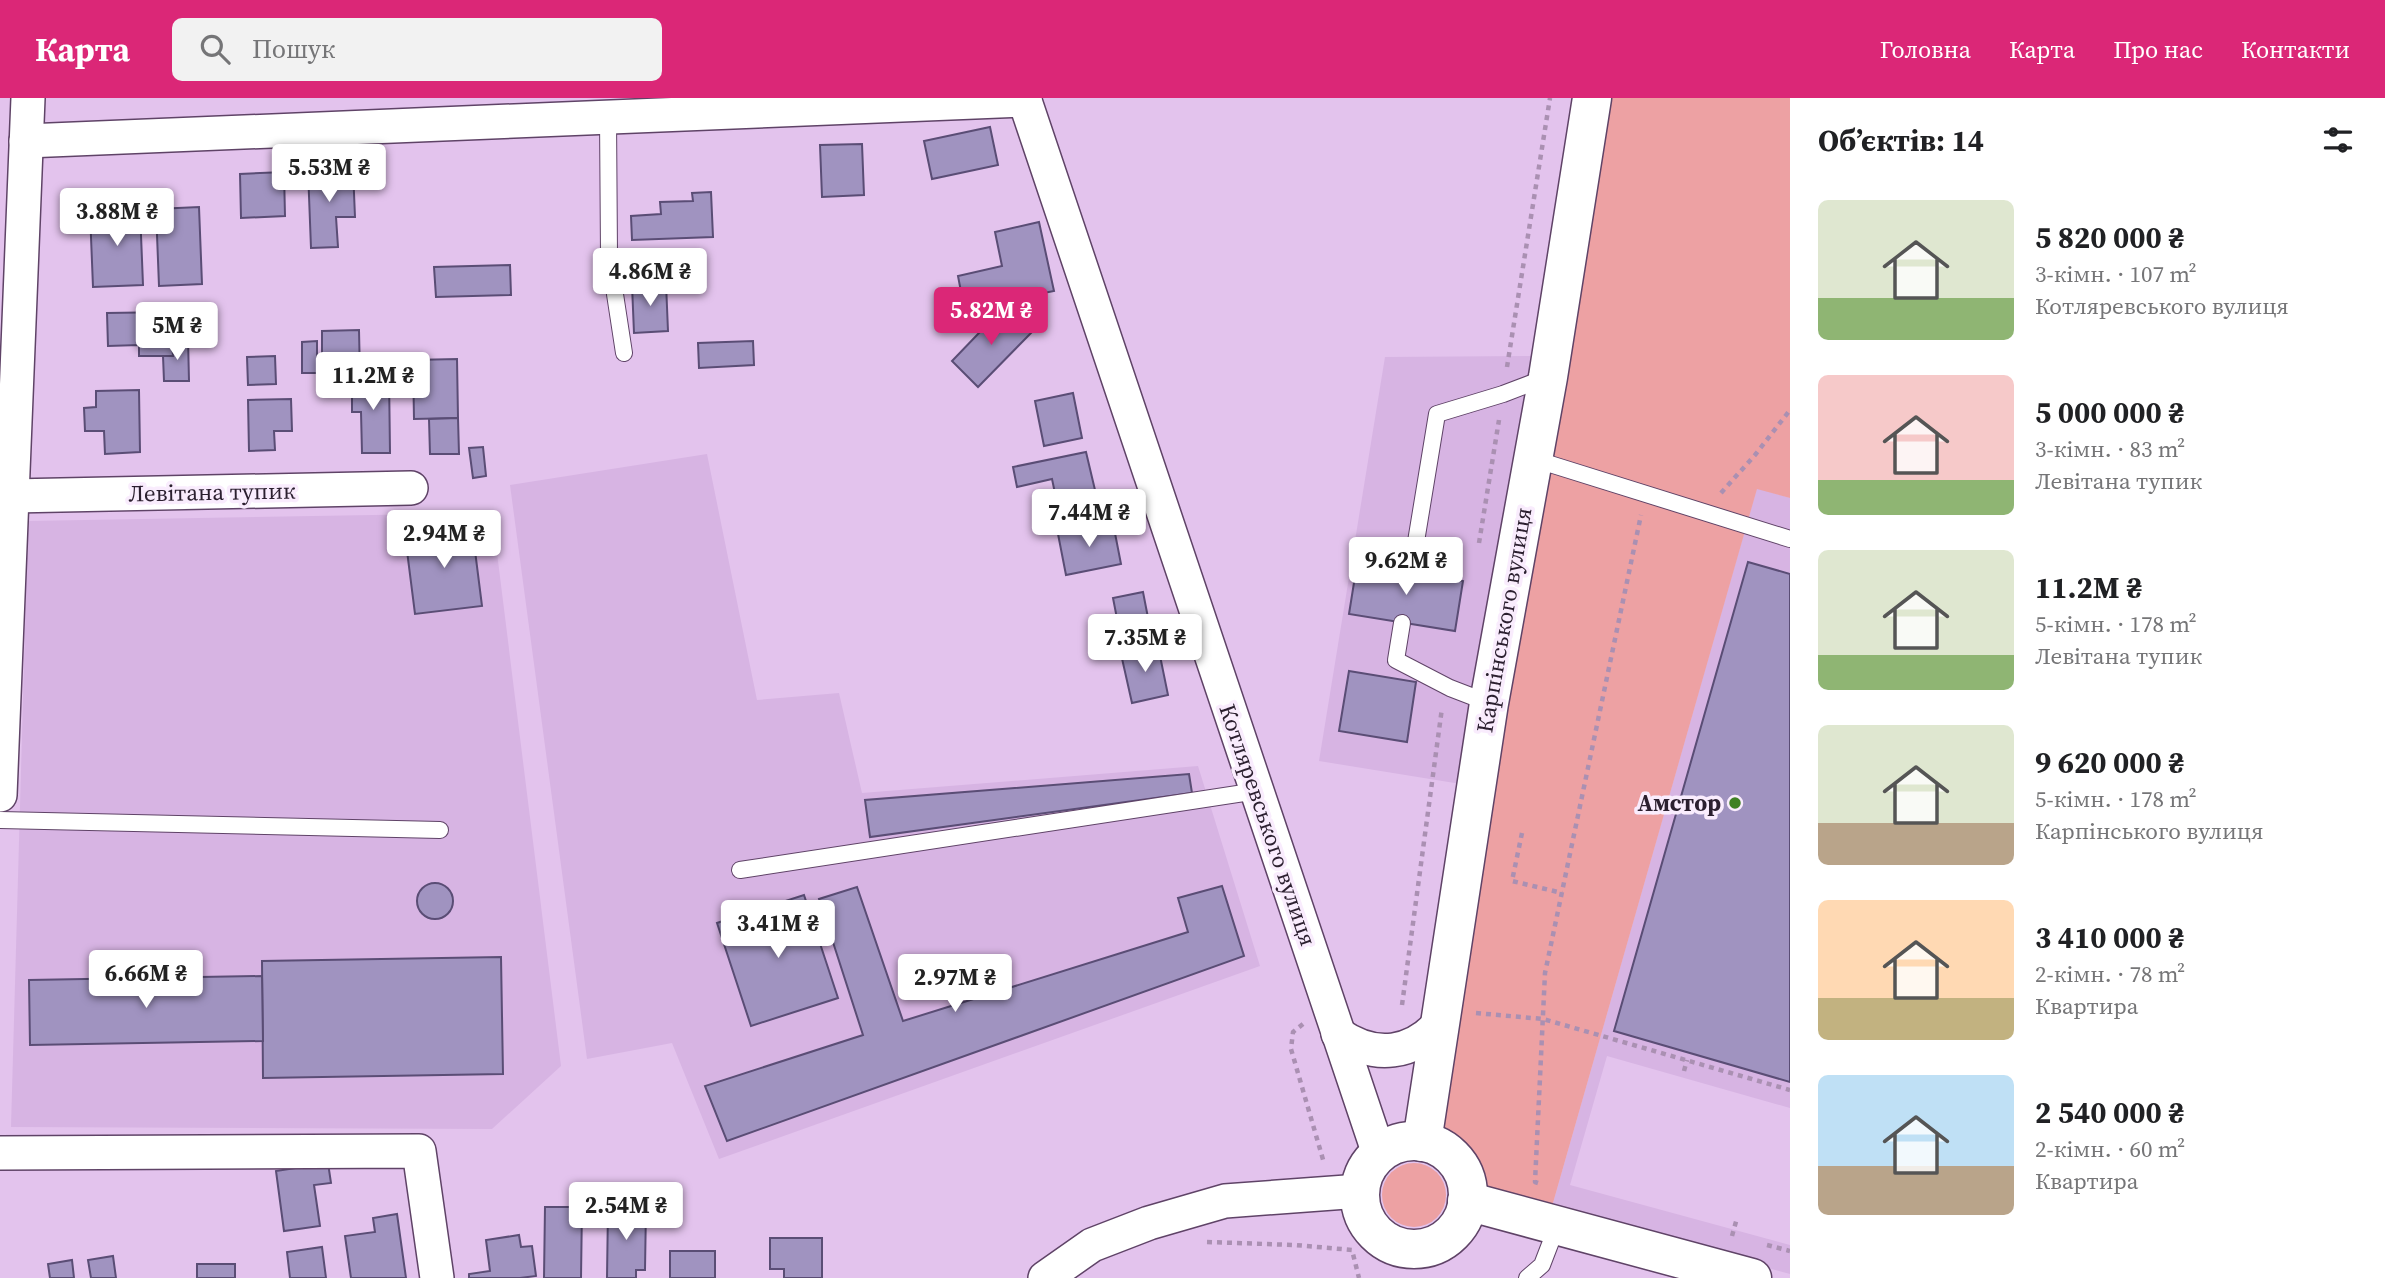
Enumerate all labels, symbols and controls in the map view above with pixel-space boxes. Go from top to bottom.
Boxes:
search box [172,18,662,81]
text: Карта [35,27,130,72]
icon: search [196,30,234,68]
text: Пошук [252,31,335,67]
text: Головна [1880,33,1971,66]
text: Карта [2009,33,2075,66]
text: Про нас [2113,33,2203,66]
text: Контакти [2241,33,2350,66]
text: Об’єктів: 14 [1818,120,1984,161]
icon: filters [2319,121,2357,159]
pin: 5.53M ₴ [264,144,394,204]
text: 5.53M ₴ [288,151,370,183]
pin: 3.88M ₴ [52,188,182,248]
text: 3.88M ₴ [76,195,158,227]
text: 5 820 000 ₴ [2035,217,2184,258]
icon: home [1874,228,1958,312]
pin: 4.86M ₴ [585,248,715,308]
text: 4.86M ₴ [609,255,691,287]
text: 3-кімн. · 107 m² [2035,258,2197,290]
pin: 5.82M ₴ [926,288,1056,347]
text: Котляревського вулиця [2035,290,2289,322]
text: 5.82M ₴ [950,294,1032,326]
pin: 5M ₴ [136,302,218,362]
text: 5M ₴ [152,309,202,341]
pin: 11.2M ₴ [308,352,438,412]
text: 11.2M ₴ [332,359,414,391]
text: 5 000 000 ₴ [2035,392,2184,433]
icon: home [1874,403,1958,487]
text: 3-кімн. · 83 m² [2035,433,2185,465]
text: Левітана тупик [2035,465,2202,497]
street label: Левітана тупик [128,475,296,509]
pin: 7.44M ₴ [1024,490,1154,549]
text: 7.44M ₴ [1048,496,1130,528]
street label: Карпінського вулиця [1468,505,1540,735]
pin: 2.94M ₴ [379,510,509,570]
text: 2.94M ₴ [403,517,485,549]
pin: 9.62M ₴ [1341,538,1471,597]
text: 9.62M ₴ [1365,544,1447,576]
text: 11.2M ₴ [2035,567,2142,608]
icon: home [1874,578,1958,662]
text: 5-кімн. · 178 m² [2035,608,2197,640]
pin: 7.35M ₴ [1080,614,1210,674]
text: 7.35M ₴ [1104,621,1186,653]
text: Левітана тупик [2035,640,2202,672]
street label: Котляревського вулиця [1212,700,1324,950]
text: 9 620 000 ₴ [2035,742,2184,783]
icon: home [1874,753,1958,837]
text: 5-кімн. · 178 m² [2035,783,2197,815]
place label: Амстор [1637,787,1721,819]
marker: Амстор [1727,795,1743,811]
text: Карпінського вулиця [2035,815,2263,847]
pin: 3.41M ₴ [713,900,843,960]
text: 3.41M ₴ [737,907,819,939]
text: 3 410 000 ₴ [2035,917,2184,958]
icon: home [1874,928,1958,1012]
pin: 6.66M ₴ [81,950,211,1010]
pin: 2.97M ₴ [890,954,1020,1014]
text: 6.66M ₴ [105,957,187,989]
text: 2-кімн. · 78 m² [2035,958,2185,990]
text: 2.97M ₴ [914,961,996,993]
text: Квартира [2035,990,2138,1022]
text: 2 540 000 ₴ [2035,1092,2184,1133]
icon: home [1874,1103,1958,1187]
text: 2-кімн. · 60 m² [2035,1133,2185,1165]
text: Квартира [2035,1165,2138,1197]
pin: 2.54M ₴ [561,1182,691,1242]
text: 2.54M ₴ [585,1189,667,1221]

